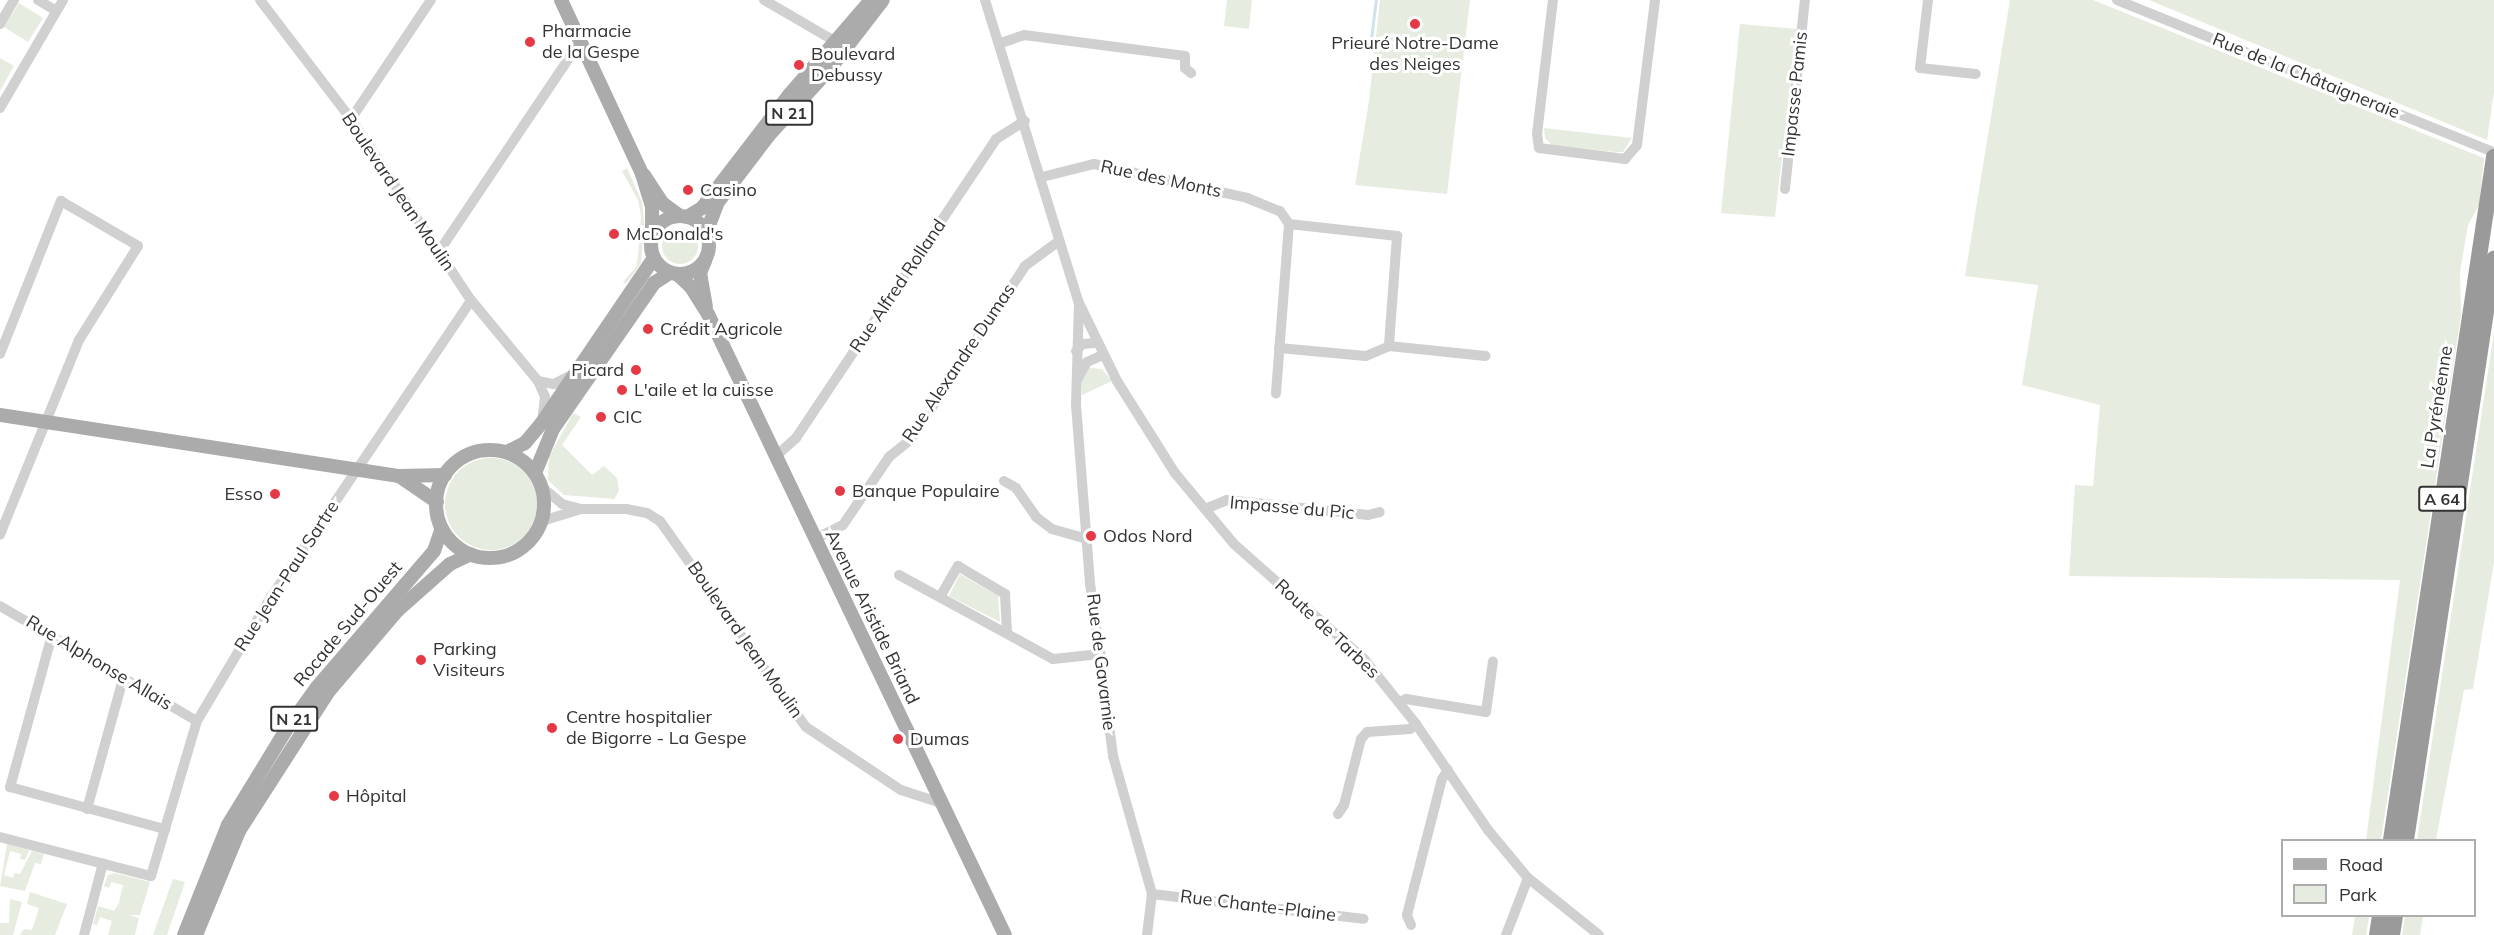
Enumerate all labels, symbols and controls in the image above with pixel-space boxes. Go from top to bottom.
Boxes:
marker: Prieuré Notre-Dame des Neiges [1408,17,1422,31]
place label: Pharmacie de la Gespe [542,21,640,63]
street label: Rue de la Châtaigneraie [2209,29,2403,123]
street label: Impasse Pamis [1778,30,1812,158]
place label: Prieuré Notre-Dame des Neiges [1331,33,1499,76]
marker: Pharmacie de la Gespe [523,35,537,49]
place label: Boulevard Debussy [811,44,895,86]
marker: Boulevard Debussy [792,58,806,72]
road number: N 21 [765,100,813,126]
street label: Boulevard Jean Moulin [337,109,459,275]
street label: Rue des Monts [1099,156,1223,202]
place label: Casino [700,179,757,201]
marker: Casino [681,183,695,197]
street label: Rue Alfred Rolland [845,215,951,357]
place label: McDonald's [626,223,723,245]
marker: McDonald's [607,227,621,241]
street label: Rue Alexandre Dumas [898,280,1020,446]
place label: Crédit Agricole [660,318,783,340]
marker: Crédit Agricole [641,322,655,336]
street label: La Pyrénéenne [2417,344,2457,470]
place label: Picard [571,359,624,381]
marker: Picard [629,363,643,377]
place label: L'aile et la cuisse [634,379,773,401]
marker: L'aile et la cuisse [615,383,629,397]
place label: CIC [613,406,642,428]
marker: CIC [594,410,608,424]
place label: Banque Populaire [852,480,1000,502]
place label: Esso [224,483,263,505]
marker: Banque Populaire [833,484,847,498]
road number: A 64 [2418,486,2466,512]
marker: Esso [268,487,282,501]
street label: Impasse du Pic [1229,492,1355,524]
street label: Rue Jean-Paul Sartre [230,497,344,655]
place label: Odos Nord [1103,525,1193,547]
street label: Avenue Aristide Briand [820,526,924,708]
marker: Odos Nord [1084,529,1098,543]
street label: Rocade Sud-Ouest [289,557,407,691]
street label: Boulevard Jean Moulin [683,558,807,722]
street label: Route de Tarbes [1270,575,1384,683]
street label: Rue de Gavarnie [1082,592,1120,732]
street label: Rue Alphonse Allais [22,611,176,715]
place label: Parking Visiteurs [433,639,505,682]
marker: Parking Visiteurs [414,653,428,667]
road number: N 21 [270,706,318,732]
place label: Centre hospitalier de Bigorre - La Gespe [566,707,747,750]
marker: Centre hospitalier de Bigorre - La Gespe [543,719,561,737]
place label: Dumas [910,728,969,750]
marker: Dumas [891,732,905,746]
place label: Hôpital [346,785,407,807]
marker: Hôpital [327,789,341,803]
legend [2281,839,2476,917]
text: Road [2339,853,2383,876]
text: Park [2339,883,2377,906]
street label: Rue Chante-Plaine [1179,886,1337,926]

